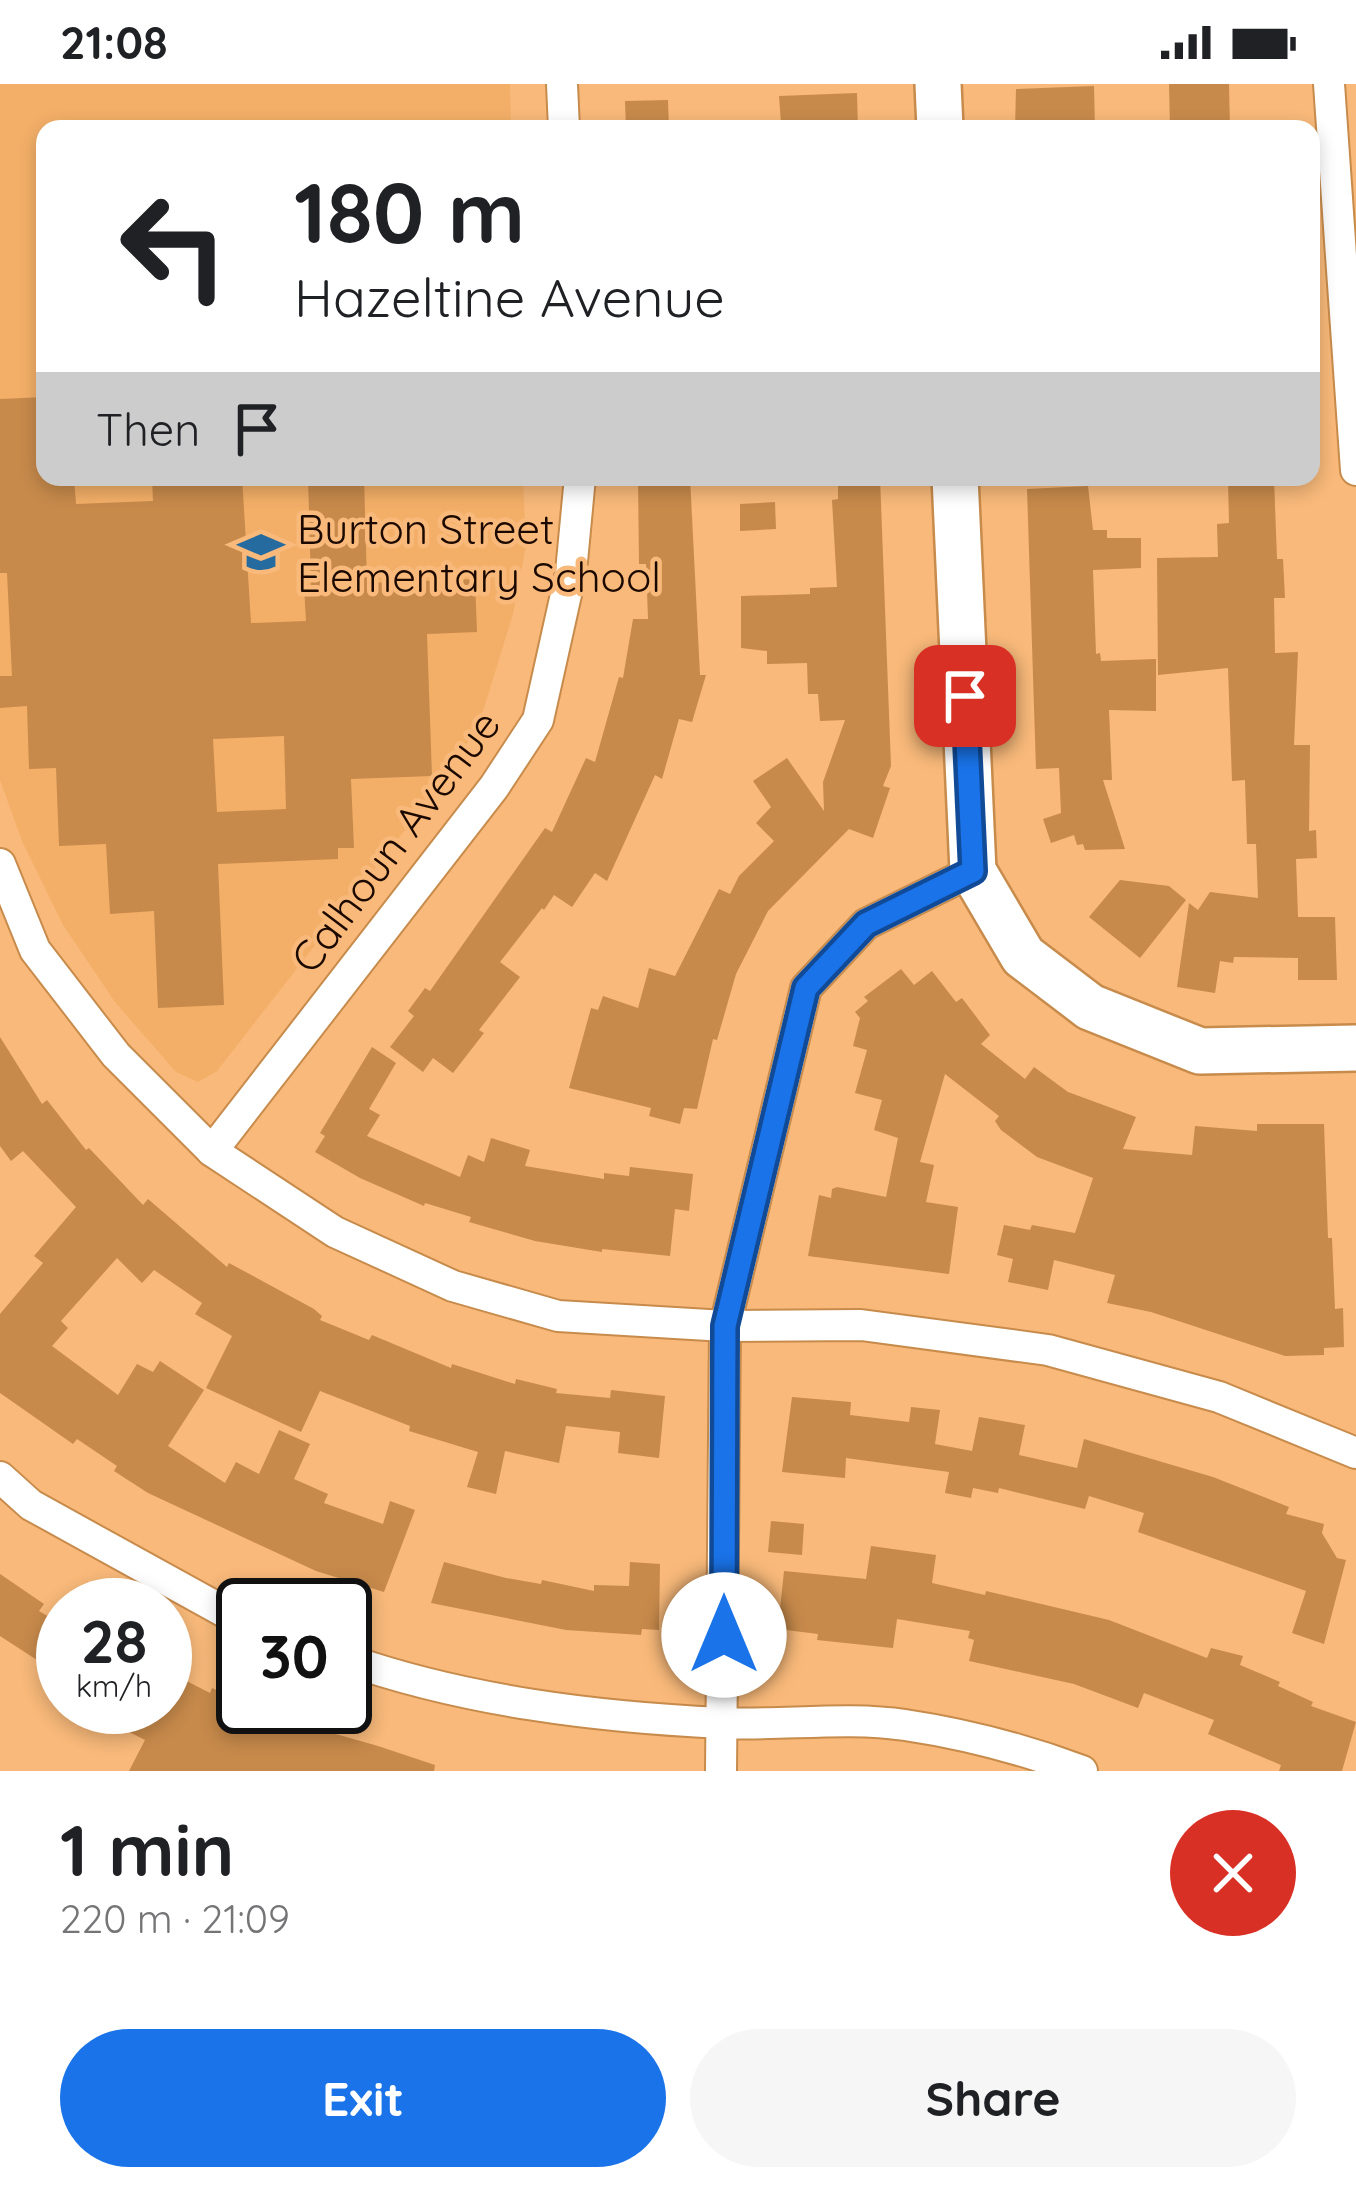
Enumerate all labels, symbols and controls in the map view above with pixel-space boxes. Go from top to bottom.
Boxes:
text: 21:08 [60,14,168,70]
text: 180 m [294,159,525,264]
icon: left [96,168,252,324]
text: Hazeltine Avenue [294,263,725,331]
icon: arrive [224,396,290,462]
text: Then [96,401,200,457]
place label: Burton Street Elementary School [297,502,661,603]
school or university icon: Burton Street Elementary School [236,527,286,577]
pin [914,645,1016,747]
icon: arrive [932,663,998,729]
street label: Calhoun Avenue [279,699,511,983]
position arrow [661,1572,787,1698]
speed limit sign: 30 [216,1578,372,1734]
text: 28 [80,1603,148,1678]
text: km/h [76,1667,152,1705]
text: 1 min [60,1804,234,1894]
button: close [1170,1810,1296,1936]
text: 220 m · 21:09 [60,1894,290,1943]
button: Exit [60,2029,666,2167]
button: Share [690,2029,1296,2167]

